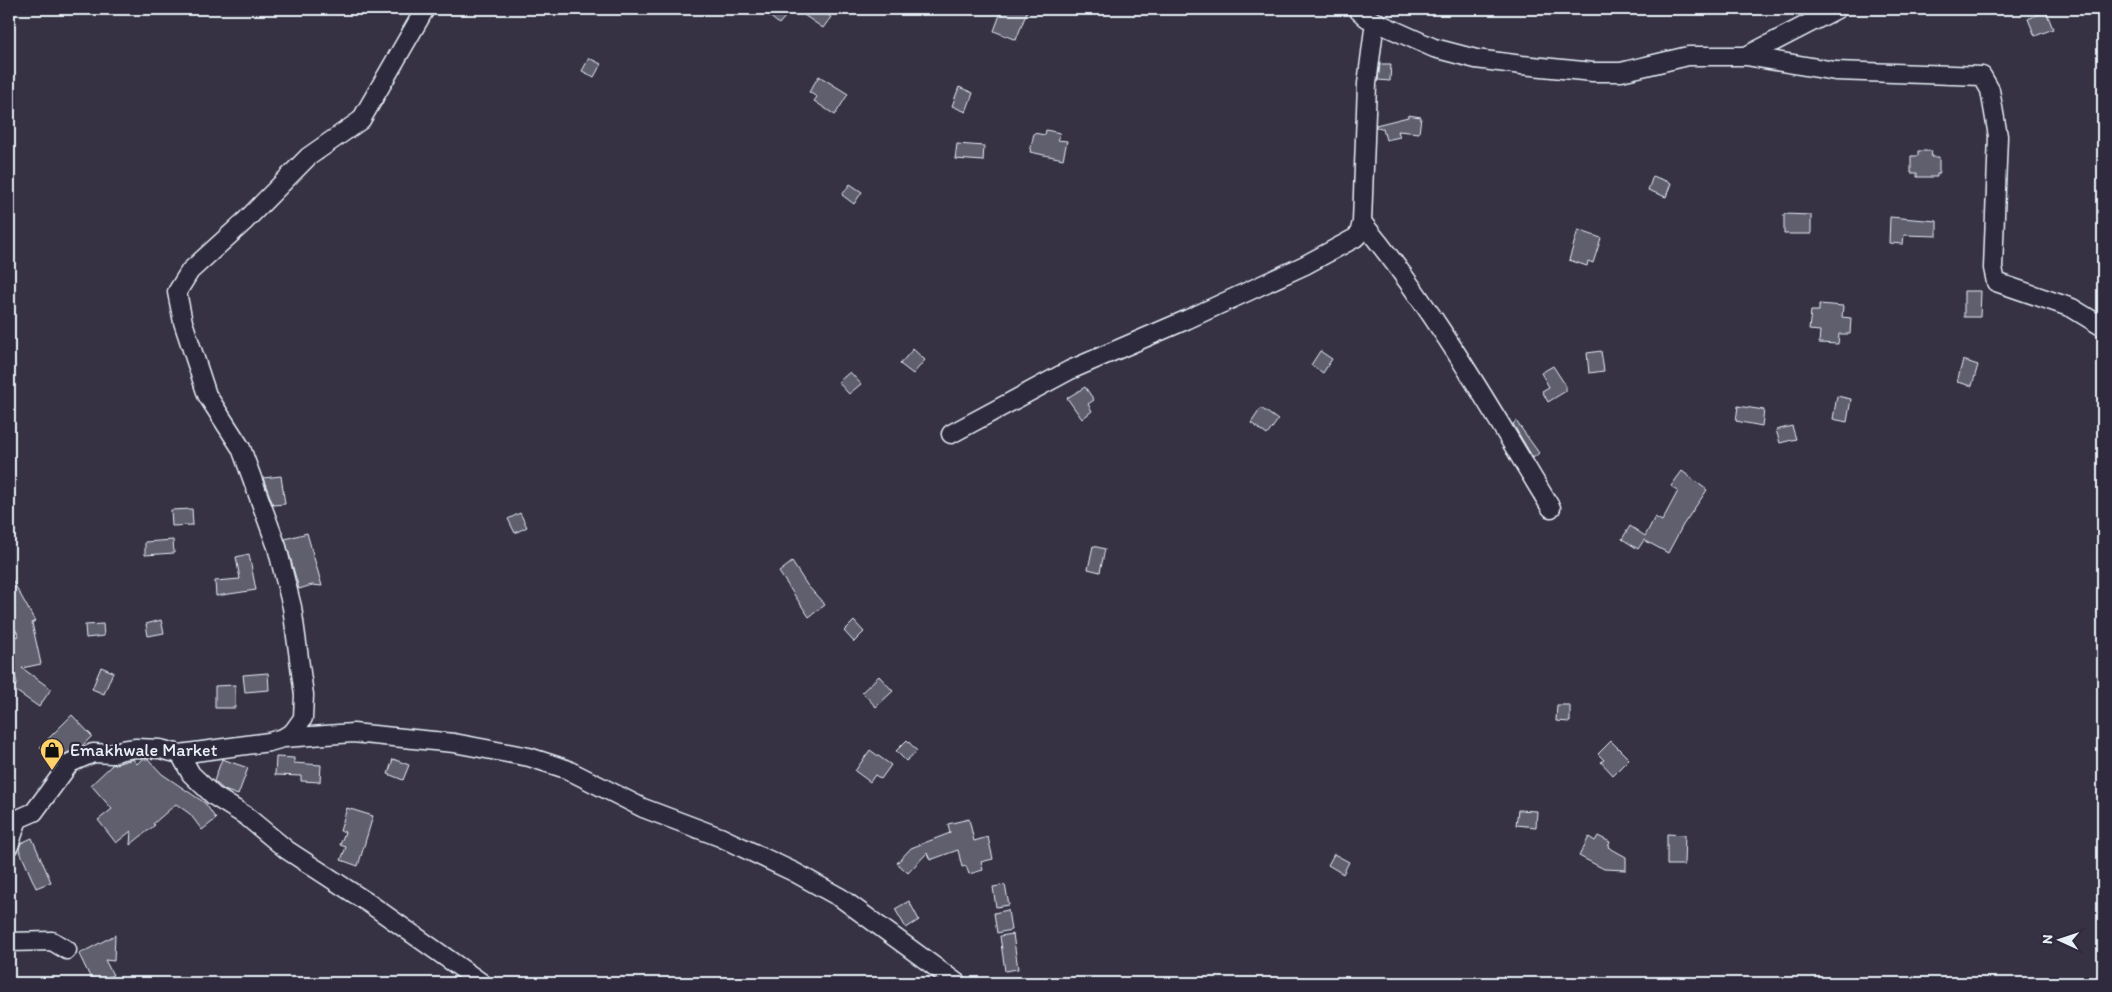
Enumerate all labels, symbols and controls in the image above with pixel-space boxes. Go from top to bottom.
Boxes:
shop icon: Emakhwale Market [39,737,65,771]
place label: Emakhwale Market [70,739,218,761]
north arrow [2034,914,2084,964]
text: N [2039,934,2056,945]

